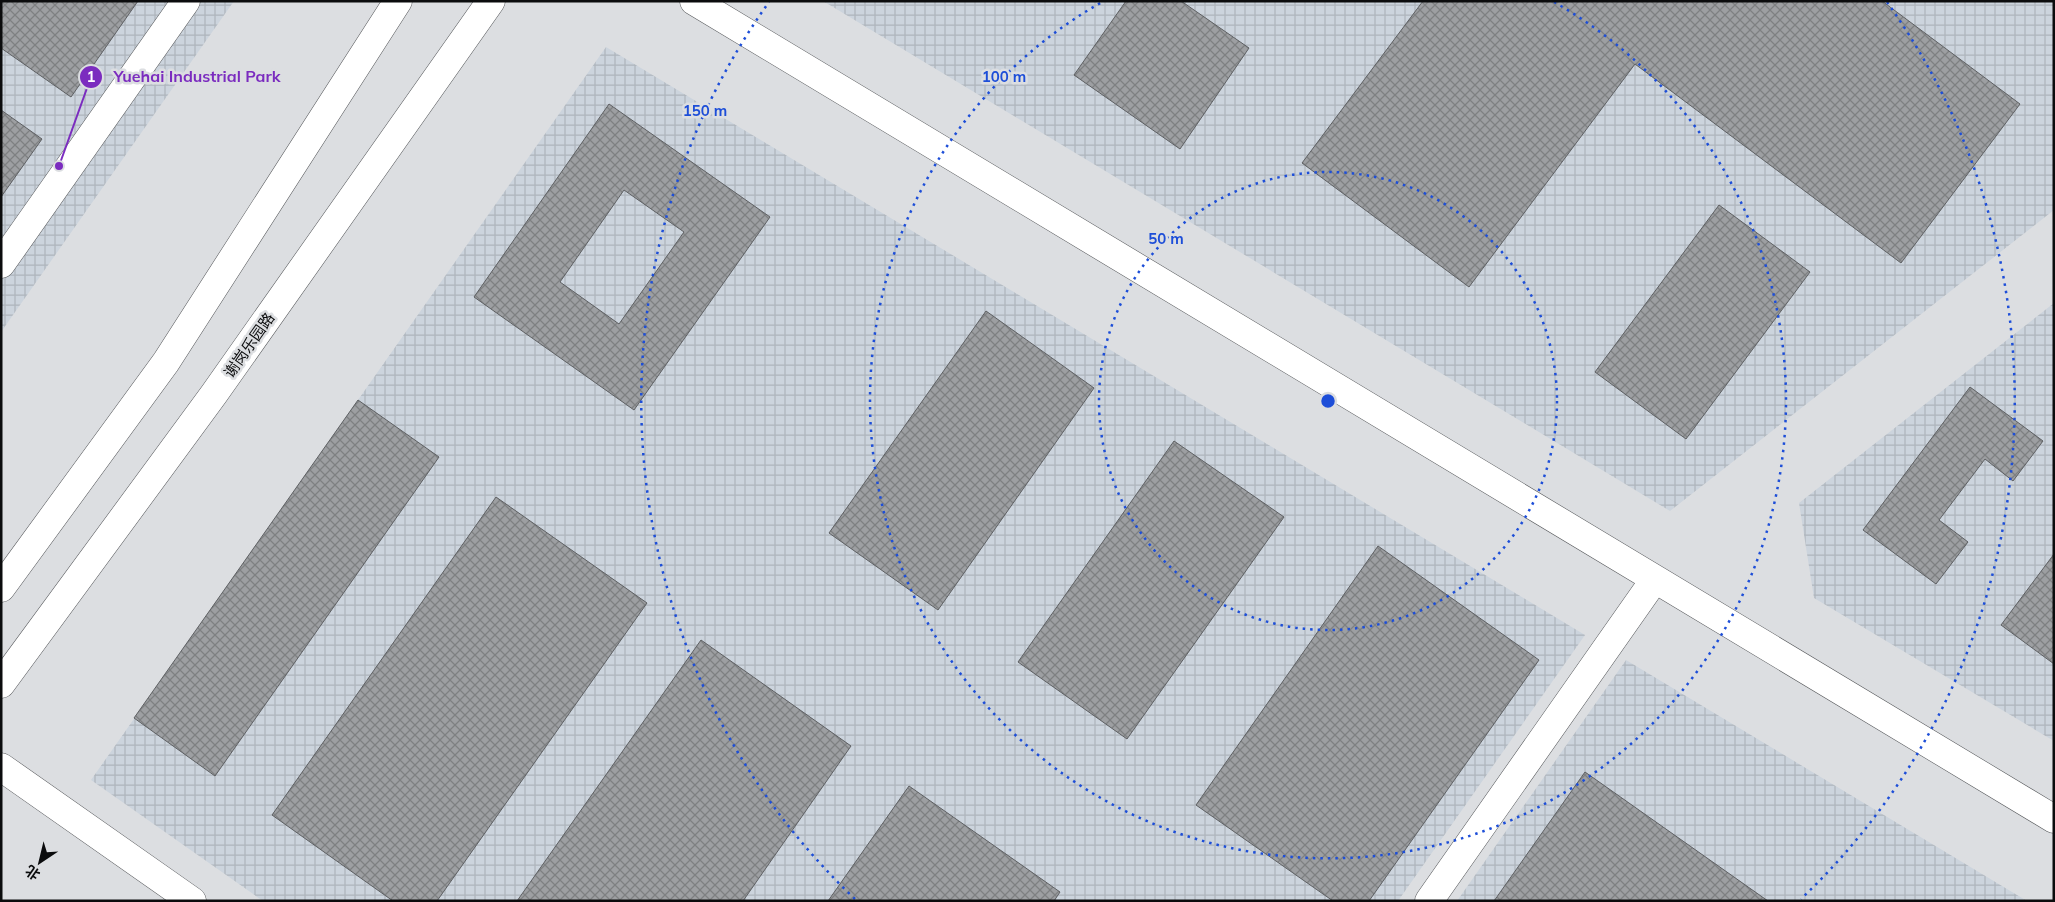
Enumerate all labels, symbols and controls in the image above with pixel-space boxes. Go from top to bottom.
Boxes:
callout: Yuehai Industrial Park [79,61,291,92]
text: Yuehai Industrial Park [112,66,282,86]
text: 1 [86,67,96,86]
text: 100 m [982,67,1026,86]
text: 150 m [683,101,727,120]
text: 50 m [1148,229,1184,248]
street label: 谢岗乐园路 [220,309,278,381]
centre of rings [1319,392,1337,410]
north arrow [15,837,65,887]
text: 北 [22,861,43,884]

